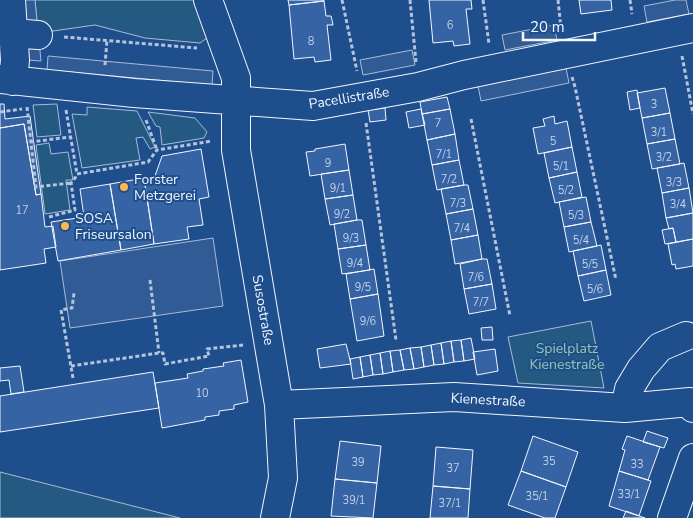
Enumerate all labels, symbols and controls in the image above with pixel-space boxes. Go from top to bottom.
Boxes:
scale bar [523,10,596,42]
text: 20 m [530,17,565,37]
house number: 6 [447,18,454,33]
house number: 8 [308,34,315,49]
street label: Pacellistraße [307,82,391,114]
house number: 3 [651,97,657,112]
house number: 7 [435,116,441,131]
house number: 3/1 [651,125,667,140]
house number: 5 [550,134,557,149]
house number: 7/1 [436,147,452,162]
house number: 3/2 [656,150,672,165]
house number: 9 [325,156,331,171]
house number: 5/1 [553,159,569,174]
place label: Forster Metzgerei [134,170,196,205]
house number: 7/2 [441,172,457,187]
house number: 3/3 [666,175,682,190]
marker: Forster Metzgerei [118,181,130,193]
house number: 9/1 [330,181,346,196]
house number: 5/2 [558,183,574,198]
house number: 7/3 [450,196,466,211]
house number: 3/4 [670,197,687,212]
house number: 17 [15,203,29,218]
house number: 9/2 [334,207,350,222]
house number: 5/3 [568,208,584,223]
place label: SOSA Friseursalon [75,209,152,244]
marker: SOSA Friseursalon [59,220,71,232]
house number: 7/4 [454,221,471,236]
house number: 9/3 [343,231,359,246]
house number: 5/4 [573,233,590,248]
house number: 9/4 [347,256,364,271]
house number: 5/5 [582,257,599,272]
house number: 7/6 [468,270,485,285]
street label: Susostraße [247,273,279,347]
house number: 9/5 [355,280,372,295]
house number: 5/6 [587,282,604,297]
house number: 7/7 [473,295,489,310]
house number: 9/6 [360,314,377,329]
park label: Spielplatz Kienestraße [530,339,604,374]
house number: 10 [195,386,209,401]
street label: Kienestraße [450,389,526,411]
house number: 35 [542,454,556,469]
house number: 39 [351,455,365,470]
house number: 33 [630,457,644,472]
house number: 37 [446,461,460,476]
house number: 33/1 [618,487,640,502]
house number: 35/1 [526,489,548,504]
house number: 39/1 [343,493,365,508]
house number: 37/1 [439,496,461,511]

